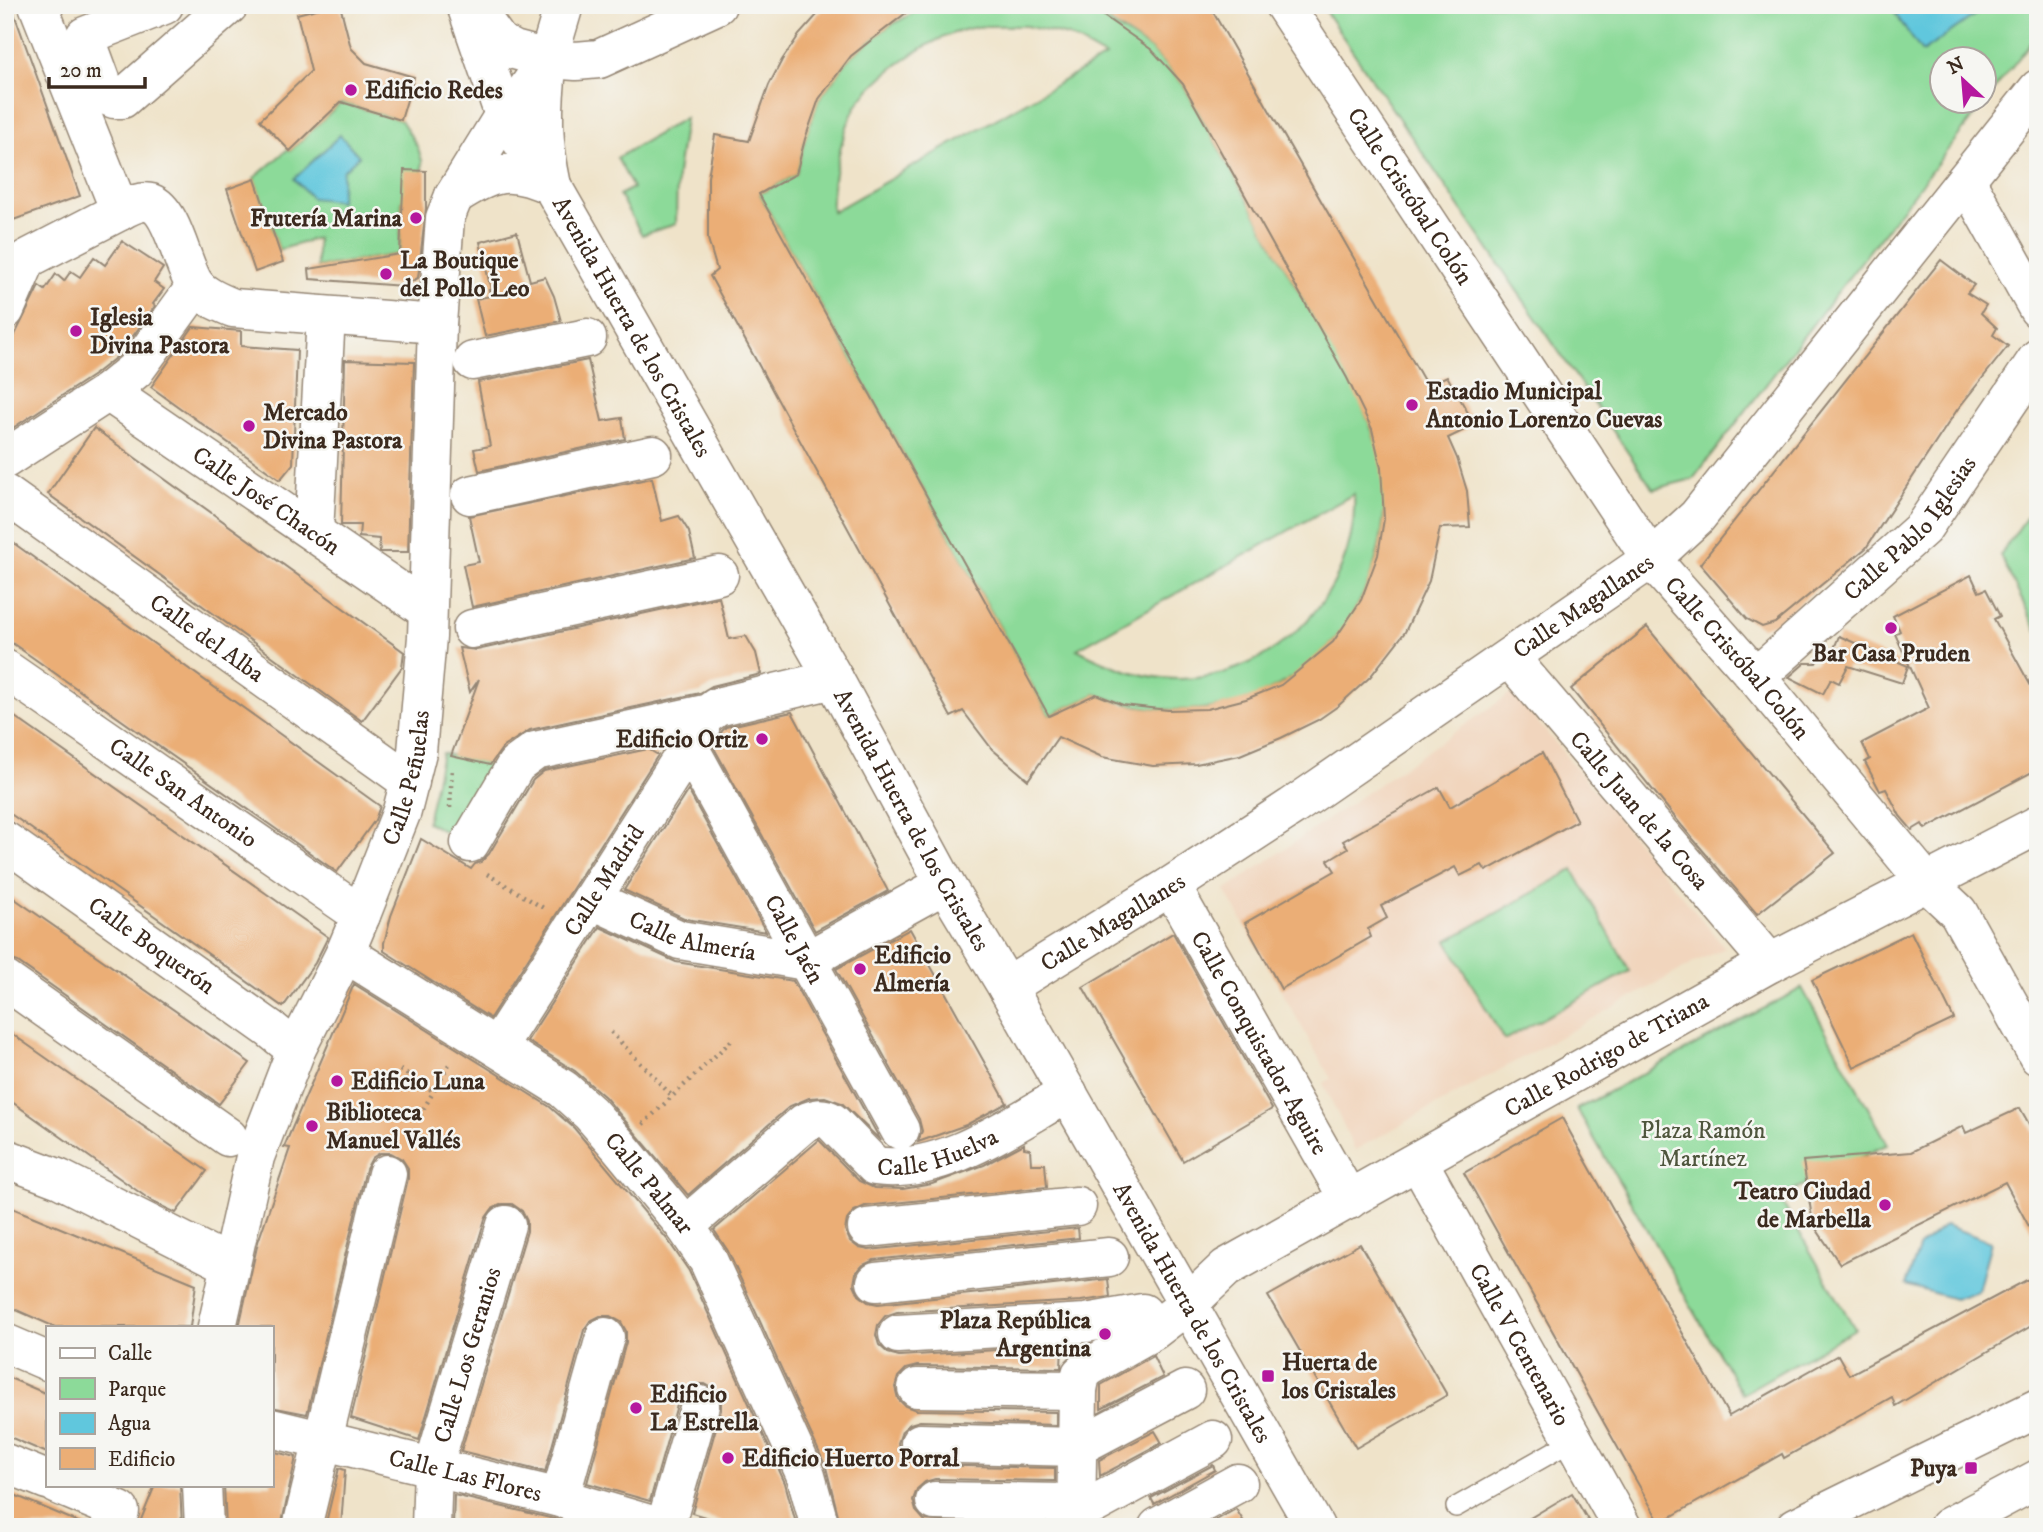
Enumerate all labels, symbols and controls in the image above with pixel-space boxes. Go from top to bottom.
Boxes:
scale bar [49,46,145,90]
north arrow [1927,46,1997,116]
text: N [1944,52,1969,80]
text: 20 m [60,58,102,84]
place label: Edificio Redes [365,76,503,106]
marker: Edificio Redes [343,82,359,98]
street label: Calle Cristóbal Colón [1340,102,1479,291]
street label: Avenida Huerta de los Cristales [545,191,718,463]
place label: Frutería Marina [250,204,403,234]
marker: Frutería Marina [408,210,424,226]
place label: La Boutique del Pollo Leo [400,246,530,304]
marker: La Boutique del Pollo Leo [378,266,394,282]
place label: Iglesia Divina Pastora [90,303,230,361]
marker: Iglesia Divina Pastora [68,323,84,339]
place label: Estadio Municipal Antonio Lorenzo Cuevas [1425,377,1662,435]
marker: Estadio Municipal Antonio Lorenzo Cuevas [1404,397,1420,413]
place label: Mercado Divina Pastora [263,398,403,456]
marker: Mercado Divina Pastora [241,418,257,434]
street label: Calle José Chacón [186,440,346,563]
street label: Calle Pablo Iglesias [1838,450,1983,608]
street label: Calle Magallanes [1507,548,1660,666]
street label: Calle Cristóbal Colón [1658,571,1816,747]
street label: Calle del Alba [143,588,270,690]
marker: Bar Casa Pruden [1883,620,1899,636]
place label: Bar Casa Pruden [1812,639,1970,669]
street label: Avenida Huerta de los Cristales [826,684,996,957]
street label: Calle Peñuelas [376,709,437,850]
place label: Edificio Ortiz [616,725,749,755]
street label: Calle Juan de la Cosa [1563,725,1716,897]
marker: Edificio Ortiz [754,731,770,747]
street label: Calle San Antonio [103,732,263,855]
street label: Calle Madrid [558,819,651,942]
street label: Calle Magallanes [1035,867,1191,979]
street label: Calle Jaén [757,890,831,990]
street label: Calle Boquerón [82,891,221,1002]
street label: Calle Almería [624,905,759,969]
street label: Calle Conquistador Aguire [1184,926,1334,1160]
place label: Edificio Almería [873,941,951,999]
marker: Edificio Almería [852,961,868,977]
street label: Calle Rodrigo de Triana [1499,986,1715,1125]
place label: Edificio Luna [351,1067,485,1097]
marker: Edificio Luna [329,1073,345,1089]
place label: Biblioteca Manuel Vallés [326,1098,461,1156]
park label: Plaza Ramón Martínez [1640,1116,1766,1174]
marker: Biblioteca Manuel Vallés [304,1118,320,1134]
street label: Calle Huelva [876,1122,1004,1183]
street label: Calle Palmar [598,1126,700,1240]
street label: Avenida Huerta de los Cristales [1105,1177,1278,1449]
place label: Teatro Ciudad de Marbella [1733,1177,1872,1235]
marker: Teatro Ciudad de Marbella [1877,1197,1893,1213]
street label: Calle V Centenario [1462,1258,1577,1431]
street label: Calle Los Geranios [427,1264,508,1447]
place label: Plaza República Argentina [940,1306,1092,1364]
legend [46,1326,273,1486]
marker: Plaza República Argentina [1097,1326,1113,1342]
text: Calle [108,1341,152,1367]
place label: Huerta de los Cristales [1281,1348,1396,1406]
marker: Huerta de los Cristales [1260,1368,1276,1384]
text: Parque [108,1377,166,1403]
place label: Edificio La Estrella [650,1380,760,1438]
marker: Edificio La Estrella [628,1400,644,1416]
text: Agua [108,1411,151,1437]
street label: Calle Las Flores [386,1443,545,1509]
place label: Edificio Huerto Porral [742,1444,960,1474]
text: Edificio [108,1447,175,1473]
marker: Edificio Huerto Porral [720,1450,736,1466]
place label: Puya [1910,1454,1958,1484]
marker: Puya [1963,1460,1979,1476]

